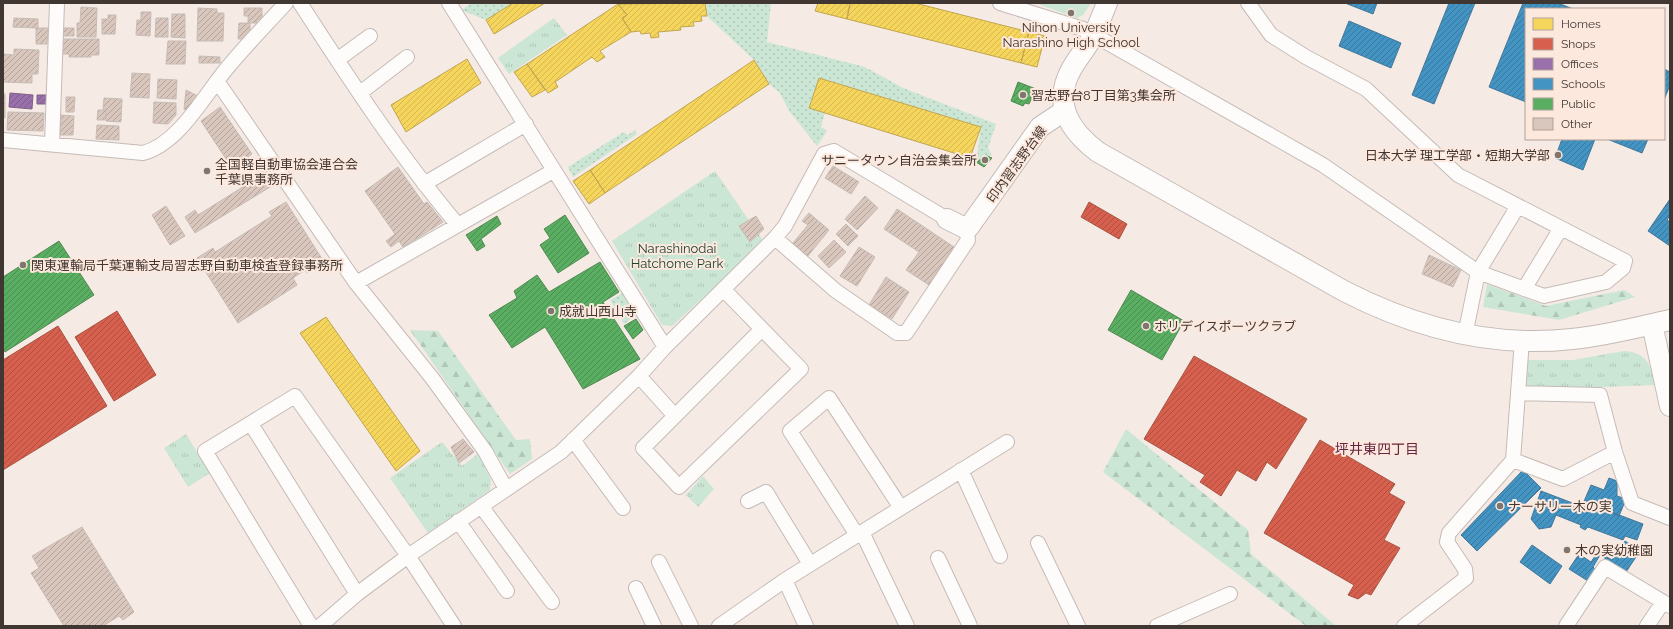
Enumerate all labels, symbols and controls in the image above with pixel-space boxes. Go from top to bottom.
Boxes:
marker: Nihon University Narashino High School [1066,8,1076,18]
legend [1525,8,1665,140]
text: Homes [1561,17,1601,31]
place label: Nihon University Narashino High School [1003,20,1140,50]
text: Shops [1561,37,1596,51]
text: Offices [1561,57,1598,71]
text: Schools [1561,77,1605,91]
place label: 習志野台8丁目第3集会所 [1031,88,1176,103]
marker: 習志野台8丁目第3集会所 [1018,90,1028,100]
text: Public [1561,97,1596,111]
text: Other [1561,117,1593,131]
street label: 印内習志野台線 [984,123,1049,206]
place label: 日本大学 理工学部・短期大学部 [1365,148,1550,163]
marker: 日本大学 理工学部・短期大学部 [1553,150,1563,160]
place label: サニータウン自治会集会所 [821,153,977,168]
marker: サニータウン自治会集会所 [980,155,990,165]
place label: 全国軽自動車協会連合会 千葉県事務所 [215,157,358,187]
marker: 全国軽自動車協会連合会 千葉県事務所 [202,166,212,176]
park label: Narashinodai Hatchome Park [631,241,723,271]
place label: 関東運輸局千葉運輸支局習志野自動車検査登録事務所 [31,258,343,273]
marker: 関東運輸局千葉運輸支局習志野自動車検査登録事務所 [18,260,28,270]
place label: 成就山西山寺 [559,304,637,319]
marker: 成就山西山寺 [546,306,556,316]
place label: ホリデイスポーツクラブ [1154,319,1296,334]
marker: ホリデイスポーツクラブ [1141,321,1151,331]
district label: 坪井東四丁目 [1335,441,1419,457]
place label: ナーサリー木の実 [1508,499,1612,514]
marker: ナーサリー木の実 [1495,501,1505,511]
place label: 木の実幼稚園 [1575,543,1653,558]
marker: 木の実幼稚園 [1562,545,1572,555]

